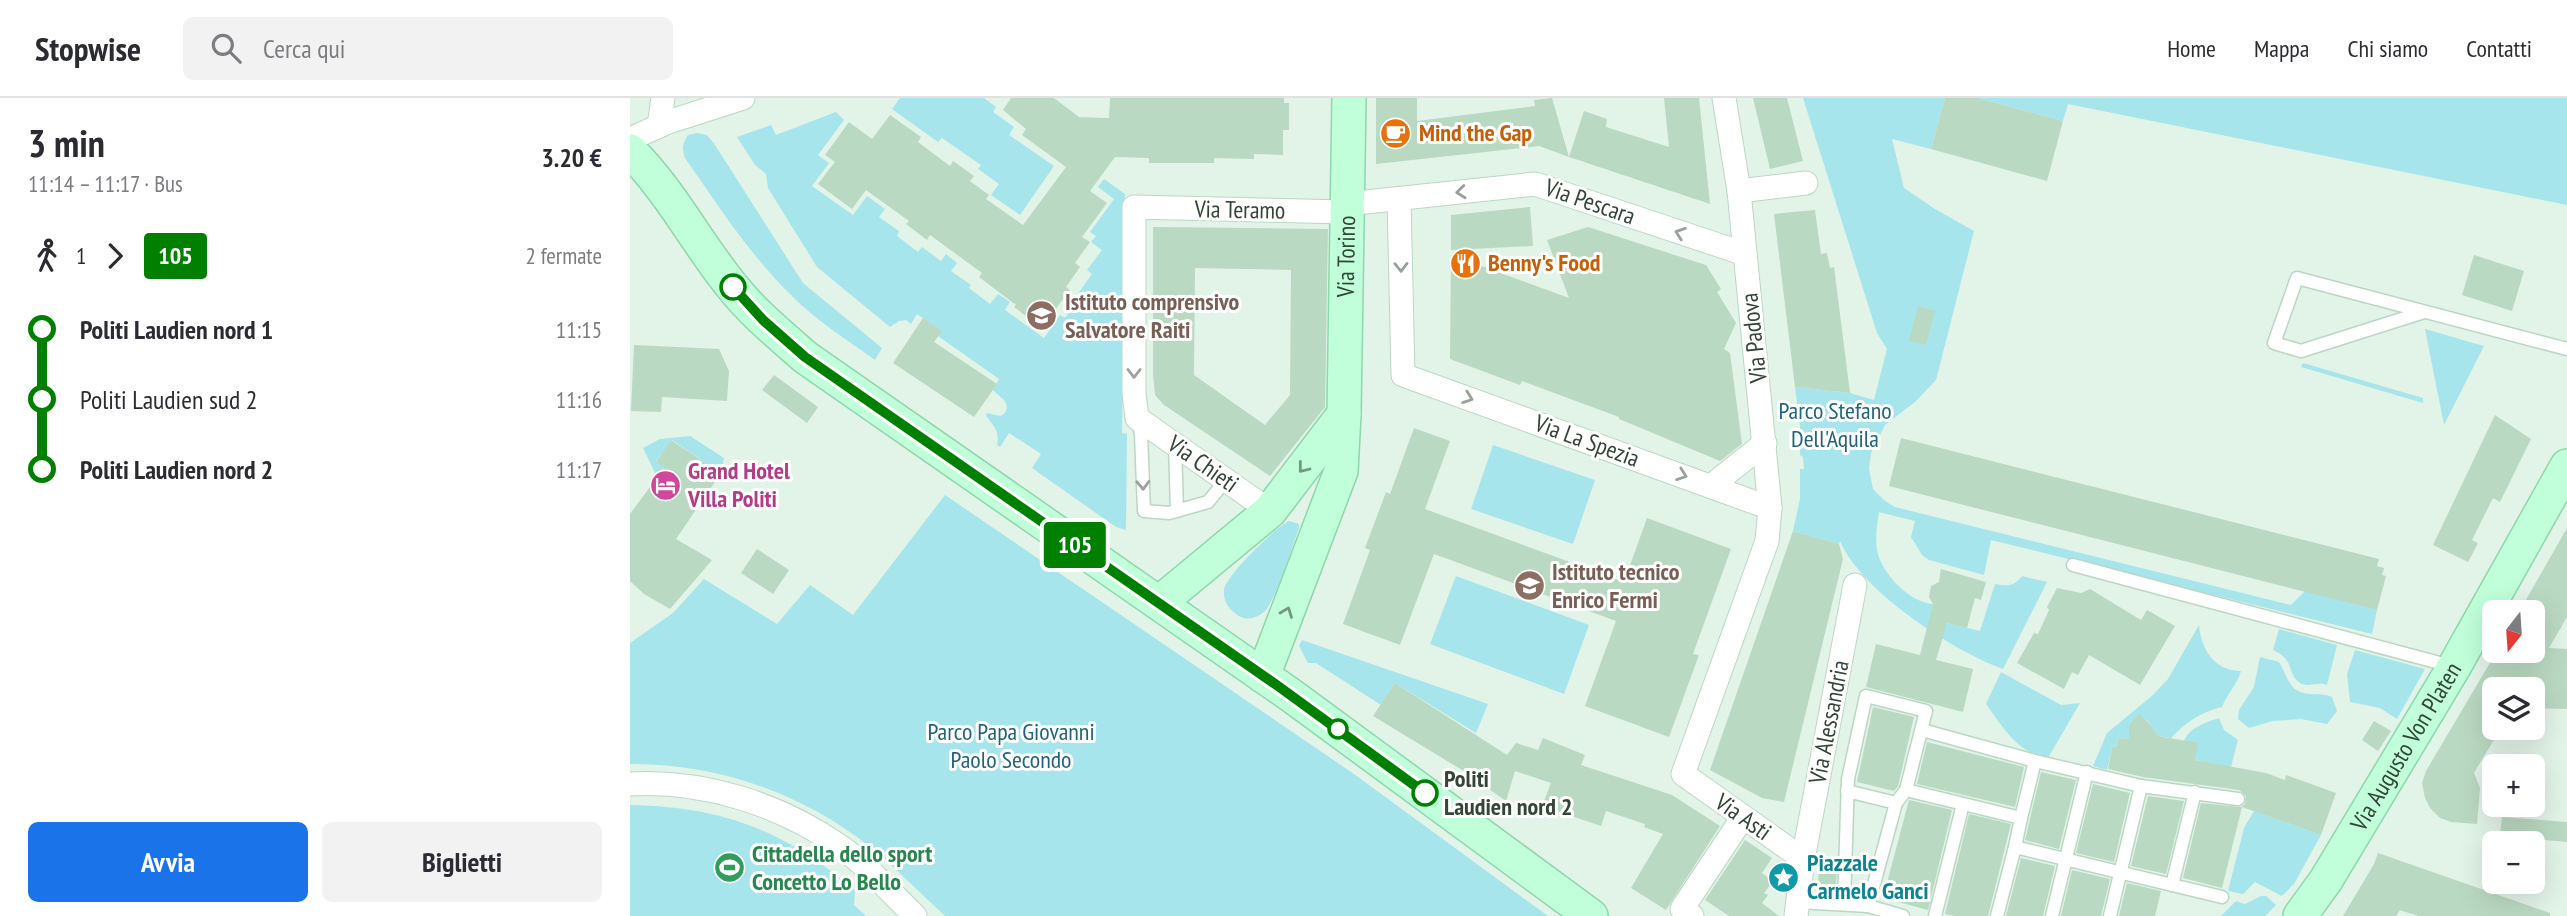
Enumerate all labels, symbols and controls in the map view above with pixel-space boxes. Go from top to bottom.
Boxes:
search box [183,17,673,80]
text: Stopwise [35,27,141,70]
icon: search [207,29,245,67]
text: Cerca qui [263,32,345,65]
text: Home [2167,33,2216,64]
text: Mappa [2254,33,2309,64]
text: Chi siamo [2347,33,2428,64]
text: Contatti [2466,33,2532,64]
cafe icon: Mind the Gap [1379,116,1413,150]
place label: Mind the Gap [1419,117,1532,148]
text: 3 min [28,118,105,167]
text: 3.20 € [541,141,602,174]
text: 11:14 – 11:17 · Bus [28,169,183,198]
street label: Via Pescara [1540,171,1639,231]
one-way arrow [1455,184,1466,199]
street label: Via Teramo [1193,193,1286,226]
street label: Via Torino [1330,215,1362,299]
one-way arrow [1675,227,1687,241]
icon: walk [28,237,66,275]
icon: forward [96,237,134,275]
text: 105 [158,240,193,271]
text: 1 [76,241,86,270]
text: 2 fermate [525,241,602,270]
restaurant icon: Benny's Food [1448,246,1482,280]
place label: Benny's Food [1488,247,1600,278]
one-way arrow [1393,262,1409,273]
unlabelled marker [720,274,746,300]
place label: Istituto comprensivo Salvatore Raiti [1065,286,1239,345]
street label: Via Padova [1733,292,1774,386]
school or university icon: Istituto comprensivo Salvatore Raiti [1025,299,1059,333]
text: Politi Laudien nord 1 [80,313,273,346]
text: 11:15 [556,315,602,344]
one-way arrow [1126,369,1142,379]
text: Politi Laudien sud 2 [80,383,257,416]
text: 11:16 [556,385,602,414]
one-way arrow [1461,390,1473,404]
park label: Parco Stefano Dell'Aquila [1778,395,1892,454]
street label: Via La Spezia [1530,407,1644,474]
street label: Via Chieti [1161,428,1245,499]
text: Politi Laudien nord 2 [80,453,273,486]
text: 11:17 [556,455,602,484]
place label: Grand Hotel Villa Politi [687,455,790,514]
one-way arrow [1298,461,1311,473]
one-way arrow [1675,467,1687,481]
hotel icon: Grand Hotel Villa Politi [648,468,682,502]
one-way arrow [1135,481,1151,491]
line badge: 105 [1035,522,1115,568]
text: 105 [1058,529,1092,560]
place label: Istituto tecnico Enrico Fermi [1552,556,1680,615]
school or university icon: Istituto tecnico Enrico Fermi [1512,569,1546,603]
north arrow [2482,600,2544,663]
map controls [2482,600,2545,894]
one-way arrow [1279,606,1293,618]
street label: Via Augusto Von Platen [2343,656,2468,837]
street label: Via Alessandria [1801,657,1856,787]
button: layers [2482,677,2545,740]
park label: Parco Papa Giovanni Paolo Secondo [927,716,1095,775]
unlabelled marker [1328,719,1348,739]
button: + [2482,754,2545,817]
place label: Politi Laudien nord 2 [1444,763,1572,822]
marker: Politi Laudien nord 2 [1412,780,1438,806]
street label: Via Asti [1708,786,1777,847]
button: Avvia [28,822,308,902]
button: Biglietti [322,822,602,902]
button: − [2482,831,2545,894]
place label: Cittadella dello sport Concetto Lo Bello [752,838,932,897]
place label: Piazzale Carmelo Ganci [1807,847,1929,906]
sports icon: Cittadella dello sport Concetto Lo Bello [712,851,746,885]
place icon: Piazzale Carmelo Ganci [1767,860,1801,894]

